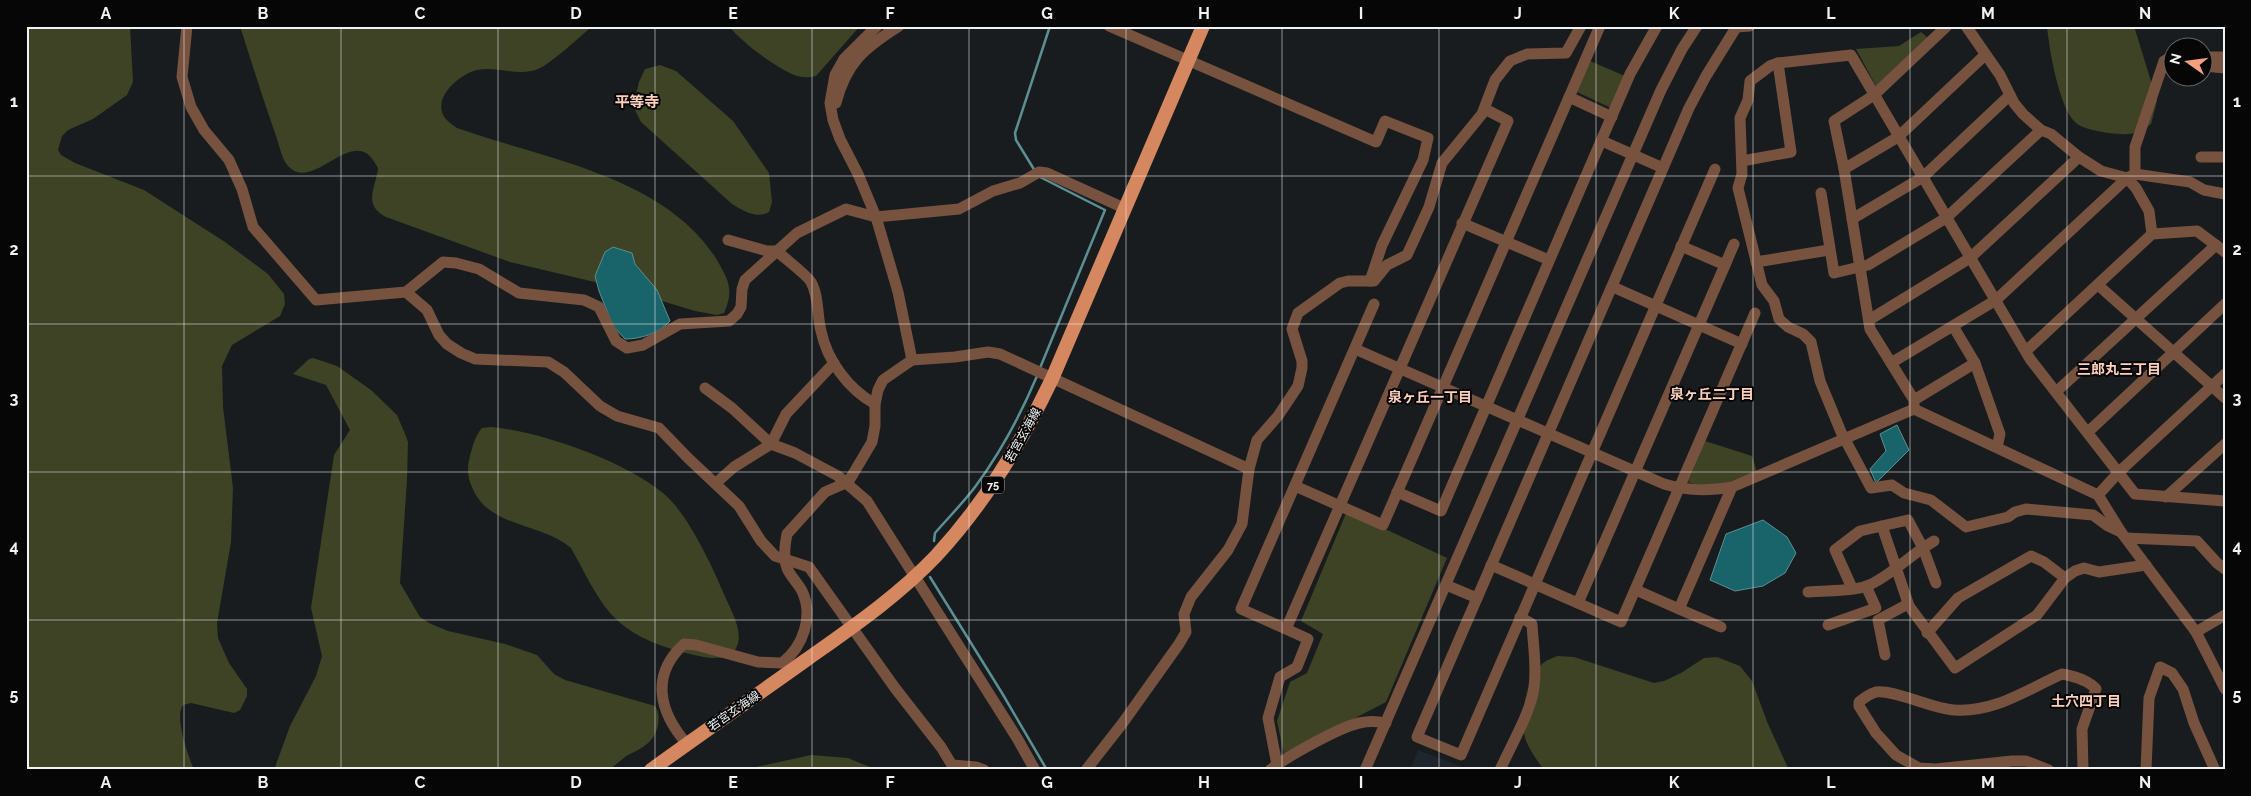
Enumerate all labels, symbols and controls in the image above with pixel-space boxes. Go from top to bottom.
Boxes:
text: A [101,4,112,23]
text: B [258,4,269,23]
text: C [415,4,426,23]
text: D [570,4,582,23]
text: E [728,4,738,23]
text: F [885,4,895,23]
text: G [1041,4,1053,23]
text: H [1198,4,1210,23]
text: I [1359,4,1363,23]
text: J [1514,4,1522,23]
text: K [1669,4,1680,23]
text: L [1826,4,1836,23]
text: M [1981,4,1995,23]
text: N [2139,4,2151,23]
north arrow [2164,38,2214,88]
text: N [2166,52,2184,66]
text: 1 [10,92,18,111]
text: 1 [2233,92,2241,111]
district label: 平等寺 [614,93,660,111]
text: 2 [9,240,19,259]
text: 2 [2232,240,2242,259]
district label: 三郎丸三丁目 [2077,361,2161,377]
district label: 泉ヶ丘二丁目 [1670,386,1754,402]
text: 3 [10,389,19,408]
district label: 泉ヶ丘一丁目 [1388,389,1472,405]
text: 3 [2233,389,2242,408]
street label: 若宮玄海線 [1002,405,1044,465]
road number: 75 [982,476,1004,494]
text: 4 [9,537,19,556]
text: 4 [2232,537,2242,556]
text: 5 [10,685,19,704]
text: 5 [2233,685,2242,704]
street label: 若宮玄海線 [705,688,763,734]
district label: 土穴四丁目 [2051,693,2121,709]
text: A [101,773,112,792]
text: B [258,773,269,792]
text: C [415,773,426,792]
text: D [570,773,582,792]
text: E [728,773,738,792]
text: F [885,773,895,792]
text: G [1041,773,1053,792]
text: H [1198,773,1210,792]
text: I [1359,773,1363,792]
text: J [1514,773,1522,792]
text: K [1669,773,1680,792]
text: L [1826,773,1836,792]
text: M [1981,773,1995,792]
text: N [2139,773,2151,792]

